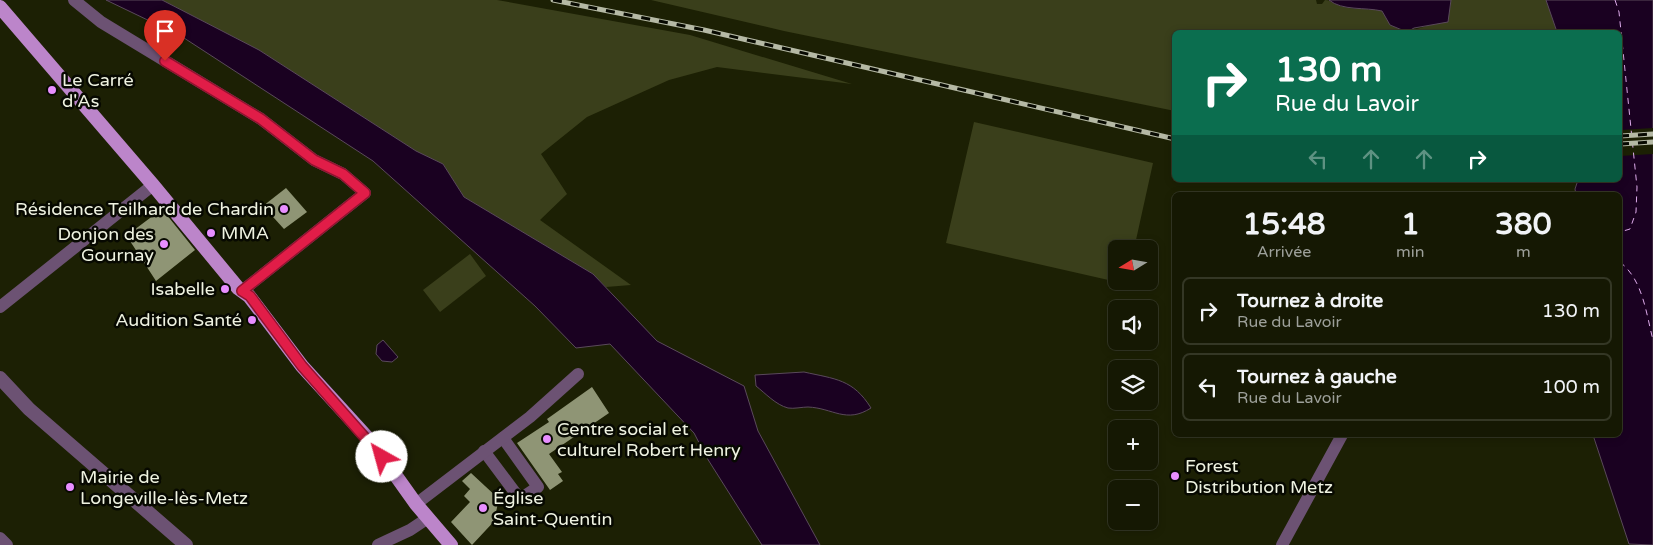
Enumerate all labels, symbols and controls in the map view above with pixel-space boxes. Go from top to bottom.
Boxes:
pin [144,10,186,61]
icon: arrive [151,17,179,45]
text: 130 m [1275,49,1382,91]
icon: right [1192,50,1257,115]
place label: Le Carré d'As [62,69,134,112]
marker: Le Carré d'As [46,84,58,96]
text: Rue du Lavoir [1275,91,1419,117]
icon: left [1304,145,1332,173]
icon: ahead [1357,145,1385,173]
icon: ahead [1410,145,1438,173]
icon: right [1463,145,1491,173]
place label: Résidence Teilhard de Chardin [15,198,274,220]
marker: Résidence Teilhard de Chardin [278,203,290,215]
text: 15:48 [1242,206,1326,243]
text: 1 [1401,206,1420,243]
text: 380 [1495,206,1552,243]
place label: MMA [221,222,269,244]
place label: Donjon des Gournay [58,223,154,266]
marker: MMA [205,227,217,239]
marker: Donjon des Gournay [158,238,170,250]
north arrow [1108,240,1158,290]
map controls [1108,240,1158,530]
text: Arrivée [1257,242,1311,262]
text: min [1396,242,1425,262]
text: m [1516,242,1531,262]
place label: Isabelle [151,278,215,300]
marker: Isabelle [219,283,231,295]
text: Tournez à droite [1237,290,1383,312]
icon: right [1194,297,1222,325]
button: sound [1108,300,1158,350]
text: 130 m [1542,300,1600,322]
place label: Audition Santé [115,309,242,331]
text: Rue du Lavoir [1237,312,1342,332]
marker: Audition Santé [246,314,258,326]
button: layers [1108,360,1158,410]
text: Tournez à gauche [1237,366,1397,388]
icon: left [1194,373,1222,401]
text: 100 m [1542,376,1600,398]
text: Rue du Lavoir [1237,388,1342,408]
place label: Centre social et culturel Robert Henry [557,418,741,461]
button: + [1108,420,1158,470]
position arrow [355,430,407,482]
marker: Centre social et culturel Robert Henry [541,433,553,445]
place label: Forest Distribution Metz [1185,455,1333,498]
place label: Mairie de Longeville-lès-Metz [80,466,248,509]
marker: Forest Distribution Metz [1169,470,1181,482]
button: − [1108,480,1158,530]
marker: Mairie de Longeville-lès-Metz [64,481,76,493]
place label: Église Saint-Quentin [493,487,612,530]
marker: Église Saint-Quentin [477,502,489,514]

